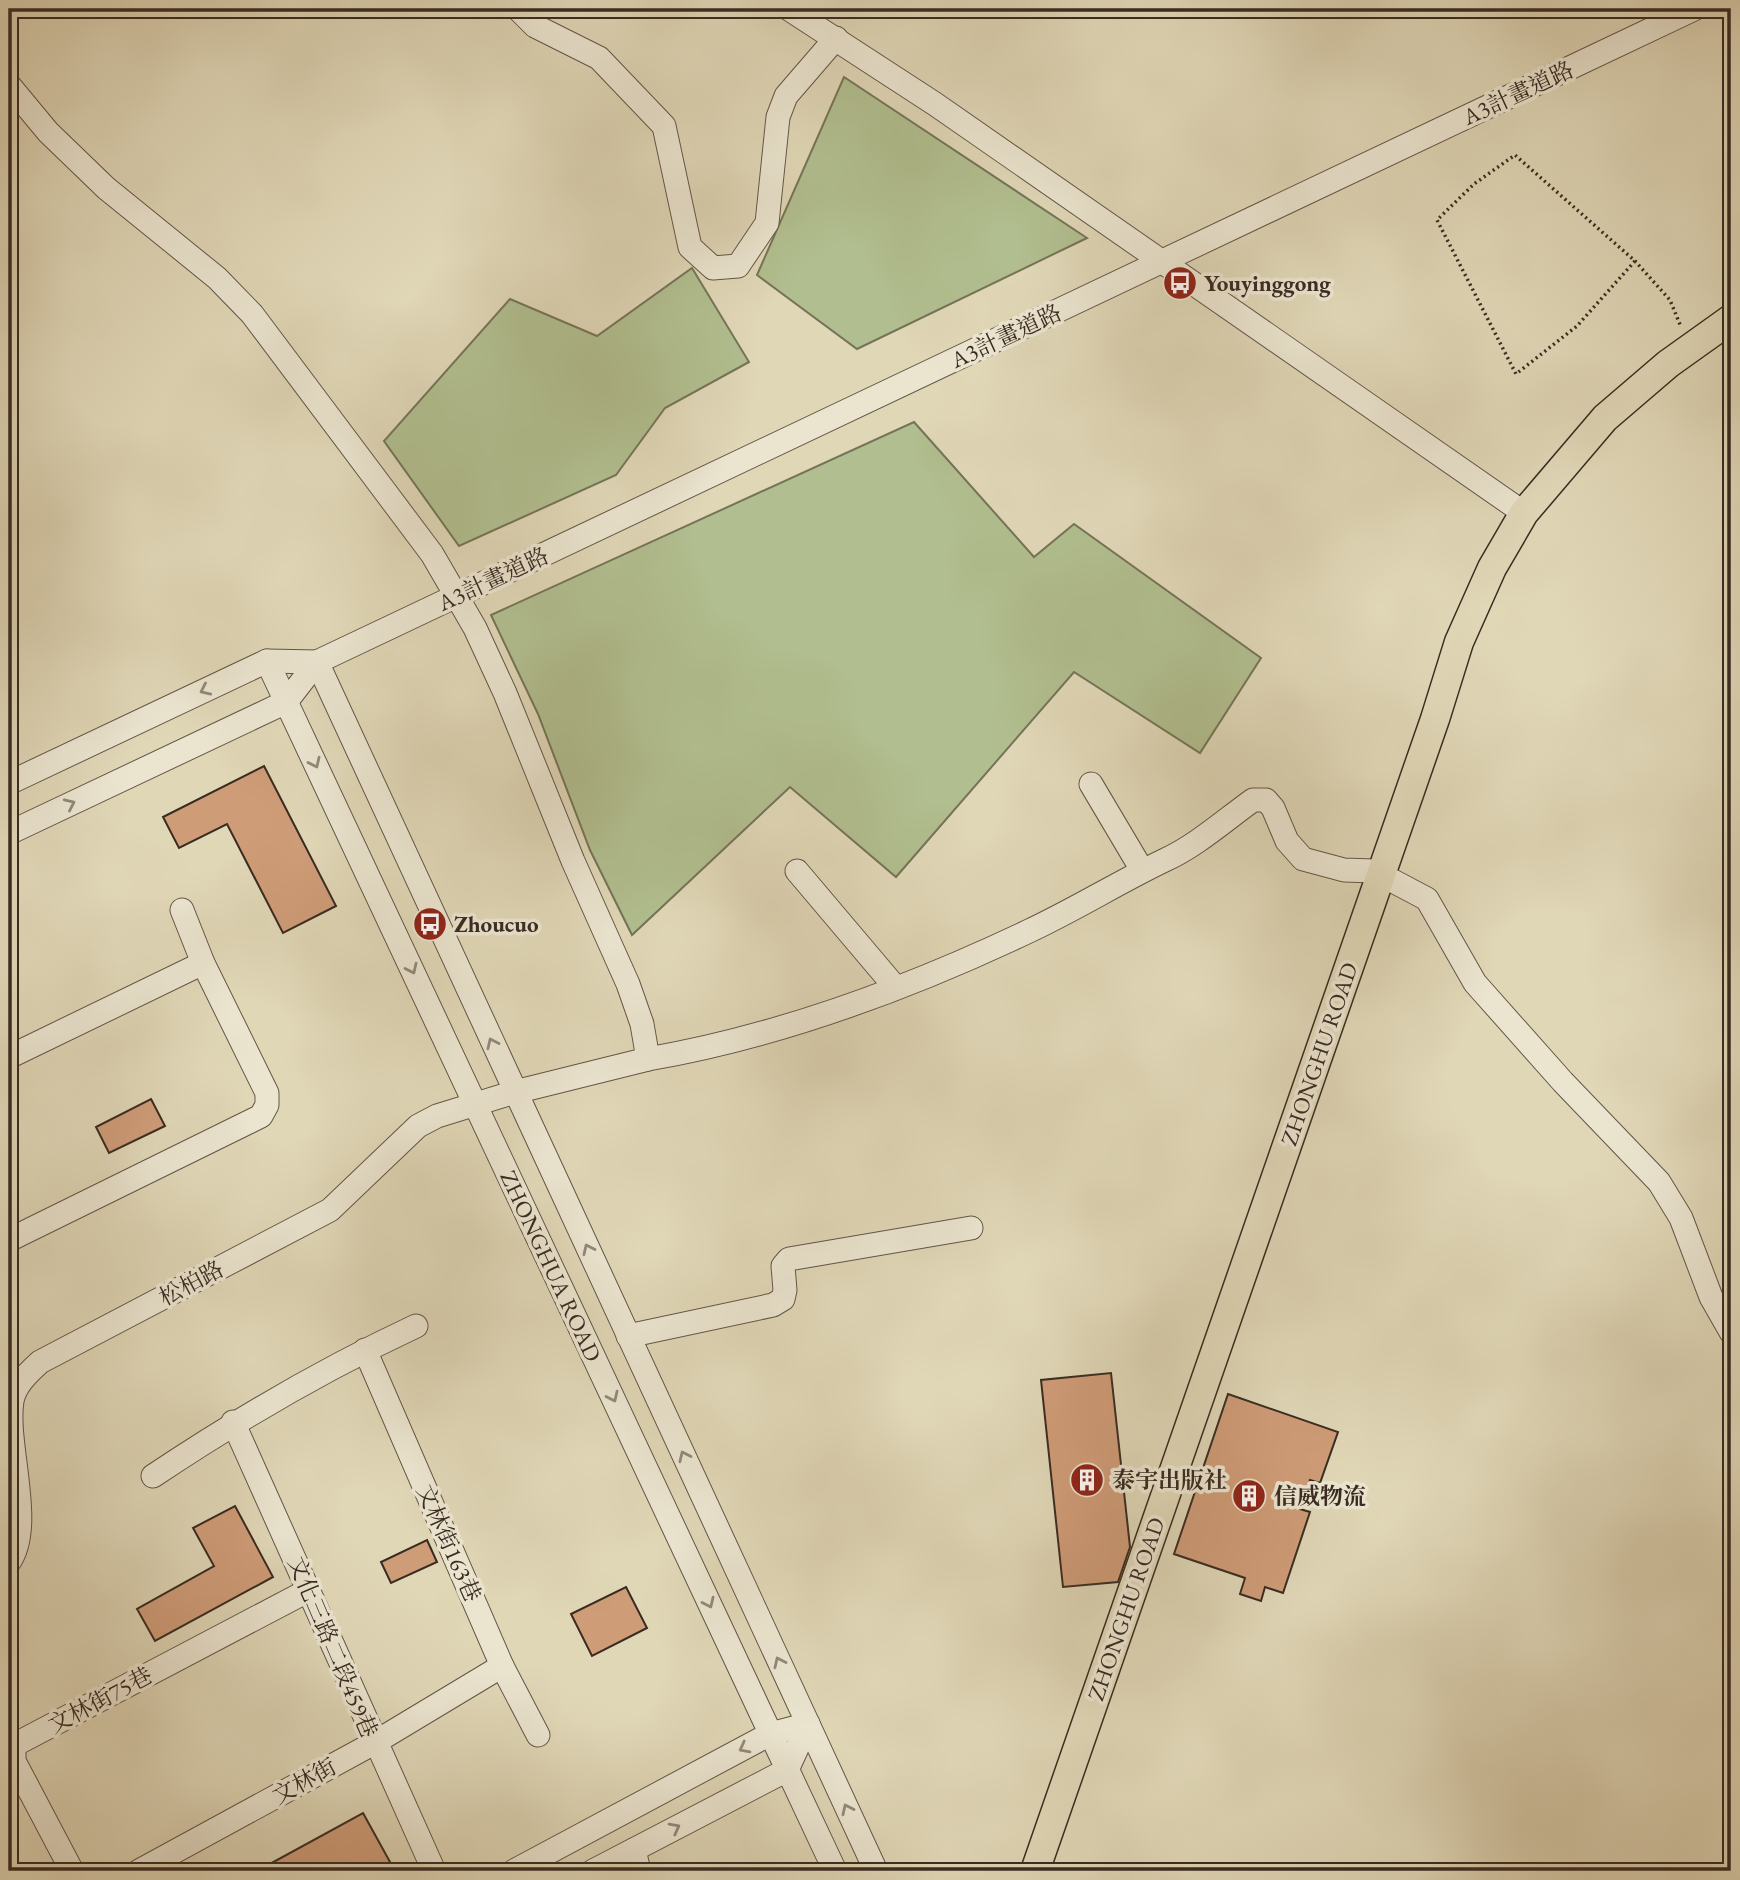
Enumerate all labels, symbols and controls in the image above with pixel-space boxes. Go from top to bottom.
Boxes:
street label: A3計畫道路 [1457,54,1578,132]
bus stop icon: Youyinggong [1161,264,1199,302]
place label: Youyinggong [1204,268,1331,298]
street label: A3計畫道路 [945,297,1066,375]
street label: A3計畫道路 [432,540,553,618]
one-way arrow [200,682,212,696]
one-way arrow [307,756,321,769]
one-way arrow [63,798,76,812]
bus stop icon: Zhoucuo [411,905,449,943]
place label: Zhoucuo [454,909,539,939]
street label: ZHONGHU ROAD [1274,958,1364,1150]
one-way arrow [404,962,418,974]
one-way arrow [486,1038,500,1050]
street label: ZHONGHUA ROAD [494,1166,608,1366]
one-way arrow [582,1244,596,1256]
street label: 松柏路 [153,1254,229,1312]
one-way arrow [604,1390,618,1402]
one-way arrow [678,1450,692,1463]
building icon: 泰宇出版社 [1068,1461,1106,1499]
place label: 泰宇出版社 [1112,1465,1227,1495]
building icon: 信威物流 [1230,1477,1268,1515]
street label: 文林街163巷 [410,1480,488,1606]
place label: 信威物流 [1274,1481,1366,1511]
street label: ZHONGHU ROAD [1081,1513,1171,1705]
street label: 文化三路二段459巷 [281,1552,385,1742]
one-way arrow [701,1596,715,1608]
one-way arrow [773,1657,787,1669]
street label: 文林街75巷 [43,1660,157,1740]
one-way arrow [739,1739,752,1753]
street label: 文林街 [267,1751,341,1811]
one-way arrow [841,1804,855,1816]
one-way arrow [668,1823,681,1837]

